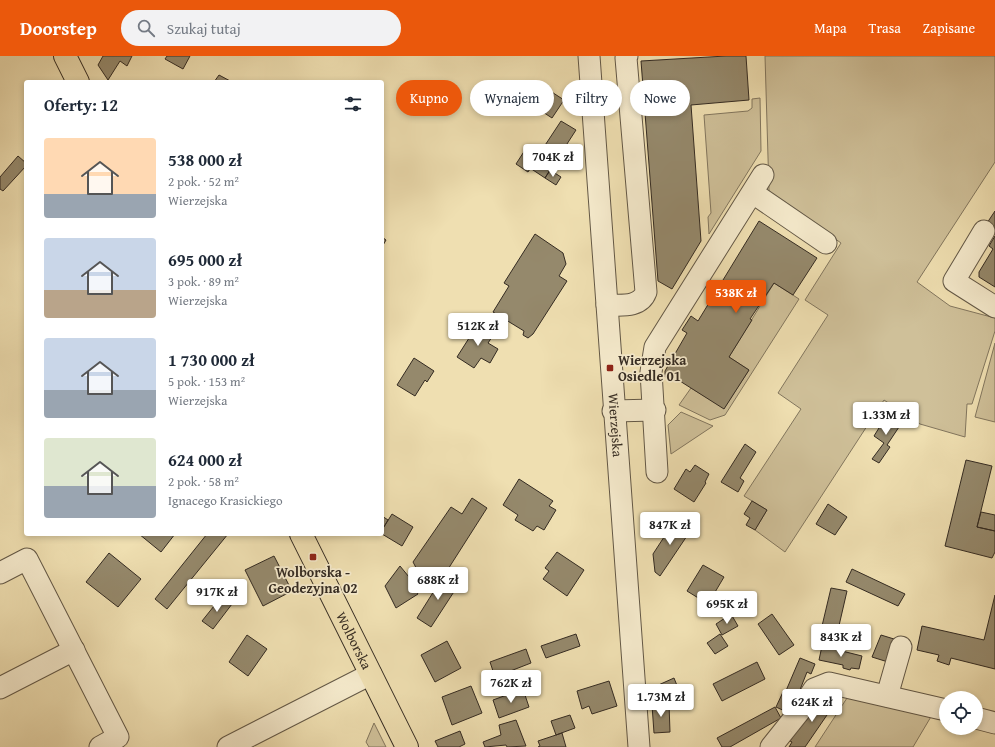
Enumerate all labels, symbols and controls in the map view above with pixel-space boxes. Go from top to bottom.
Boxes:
search box [121,10,401,46]
text: Doorstep [20,14,97,42]
icon: search [135,17,157,39]
text: Szukaj tutaj [167,18,241,39]
text: Mapa [814,18,847,38]
text: Trasa [869,18,901,38]
text: Zapisane [923,18,975,38]
chip: Kupno [396,80,462,116]
chip: Wynajem [470,80,554,116]
chip: Filtry [562,80,622,116]
chip: Nowe [630,80,690,116]
text: Oferty: 12 [44,92,118,117]
icon: filters [342,93,364,115]
pin: 704K zł [516,144,590,178]
text: 538 000 zł [168,147,242,172]
text: 704K zł [532,147,574,166]
icon: home [76,154,124,202]
text: 2 pok. · 52 m² [168,172,239,191]
text: Wierzejska [168,191,227,210]
text: 695 000 zł [168,247,242,272]
icon: home [76,254,124,302]
text: 3 pok. · 89 m² [168,272,239,291]
pin: 538K zł [699,280,773,314]
text: 538K zł [715,283,757,302]
text: Wierzejska [168,291,227,310]
pin: 512K zł [441,313,515,347]
text: 512K zł [457,316,499,335]
text: 1 730 000 zł [168,347,255,372]
place label: Wierzejska Osiedle 01 [618,350,687,386]
icon: home [76,354,124,402]
marker: Wierzejska Osiedle 01 [605,363,615,373]
text: 5 pok. · 153 m² [168,372,245,391]
text: Wierzejska [168,391,227,410]
street label: Wierzejska [603,392,628,458]
pin: 1.33M zł [845,402,927,436]
text: 1.33M zł [862,405,910,424]
text: 624 000 zł [168,447,242,472]
icon: home [76,454,124,502]
text: 2 pok. · 58 m² [168,472,239,491]
text: Ignacego Krasickiego [168,491,283,510]
pin: 847K zł [633,512,707,546]
text: 847K zł [649,515,691,534]
marker: Wolborska - Geodezyjna 02 [308,552,318,562]
place label: Wolborska - Geodezyjna 02 [269,562,357,598]
pin: 688K zł [401,567,475,601]
text: 688K zł [417,570,459,589]
pin: 917K zł [180,579,254,613]
text: 917K zł [196,582,238,601]
pin: 695K zł [690,591,764,625]
text: 695K zł [706,594,748,613]
street label: Wolborska [331,608,377,673]
pin: 843K zł [804,624,878,658]
text: 843K zł [820,627,862,646]
pin: 762K zł [474,670,548,704]
text: 762K zł [490,673,532,692]
pin: 1.73M zł [620,684,702,718]
text: 1.73M zł [637,687,685,706]
pin: 624K zł [775,689,849,723]
map controls [939,691,983,735]
button: locate [939,691,983,735]
text: 624K zł [791,692,833,711]

